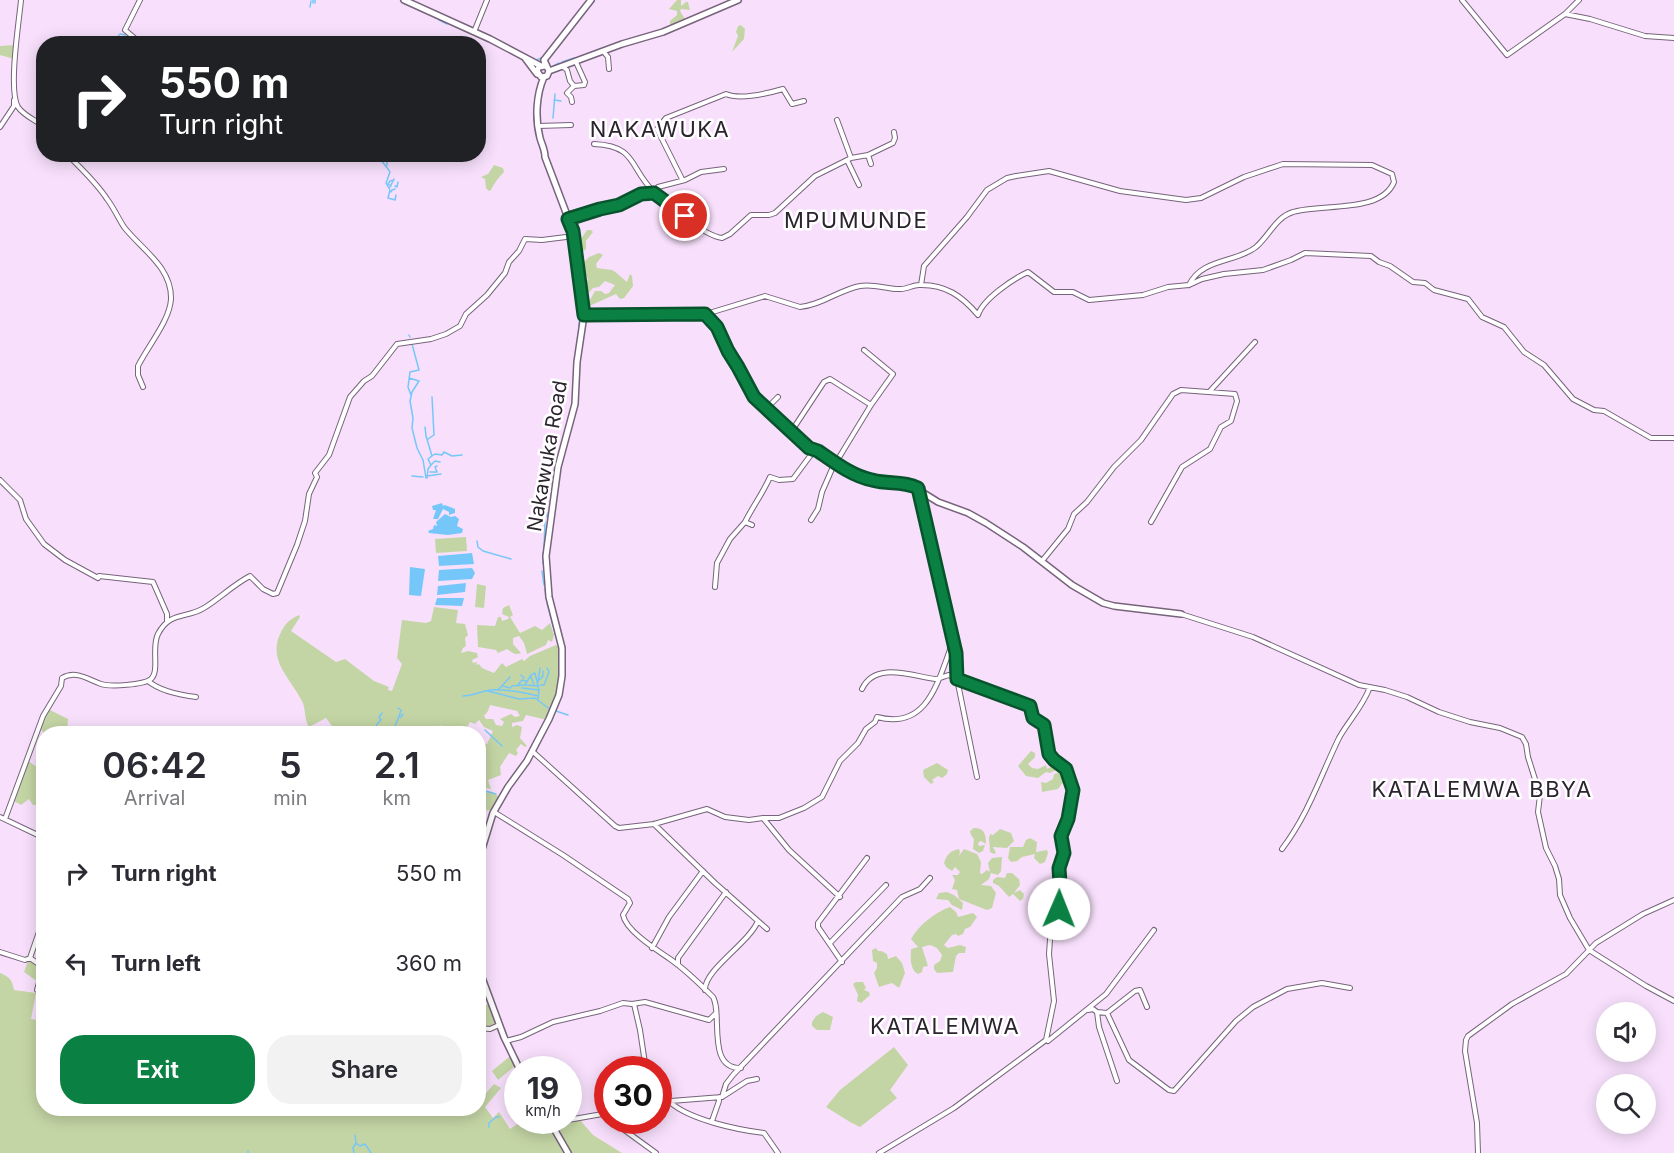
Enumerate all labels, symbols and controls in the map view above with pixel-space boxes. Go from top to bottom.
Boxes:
text: 550 m [159,57,289,108]
icon: right [60,60,138,138]
text: Turn right [159,108,283,141]
district label: NAKAWUKA [590,116,730,142]
pin [659,190,710,241]
icon: arrive [668,199,701,232]
district label: MPUMUNDE [784,207,928,233]
street label: Nakawuka Road [522,379,572,533]
text: 06:42 [102,743,207,787]
text: 5 [279,743,302,787]
text: 2.1 [374,743,420,787]
district label: KATALEMWA BBYA [1371,776,1593,802]
text: Arrival [124,786,185,810]
text: min [273,786,307,810]
text: km [382,786,411,810]
icon: right [60,857,93,890]
text: Turn right [111,860,217,886]
text: 550 m [396,860,462,886]
position arrow [1027,877,1091,941]
icon: left [60,947,93,980]
text: Turn left [111,950,201,976]
text: 360 m [395,950,462,976]
map controls [1596,1002,1656,1134]
button: sound [1596,1002,1656,1062]
district label: KATALEMWA [870,1013,1020,1039]
button: Exit [60,1035,255,1104]
button: Share [267,1035,462,1104]
speed limit sign: 30 [594,1056,672,1134]
text: 19 [527,1070,559,1106]
button: search [1596,1074,1656,1134]
text: km/h [525,1101,561,1120]

